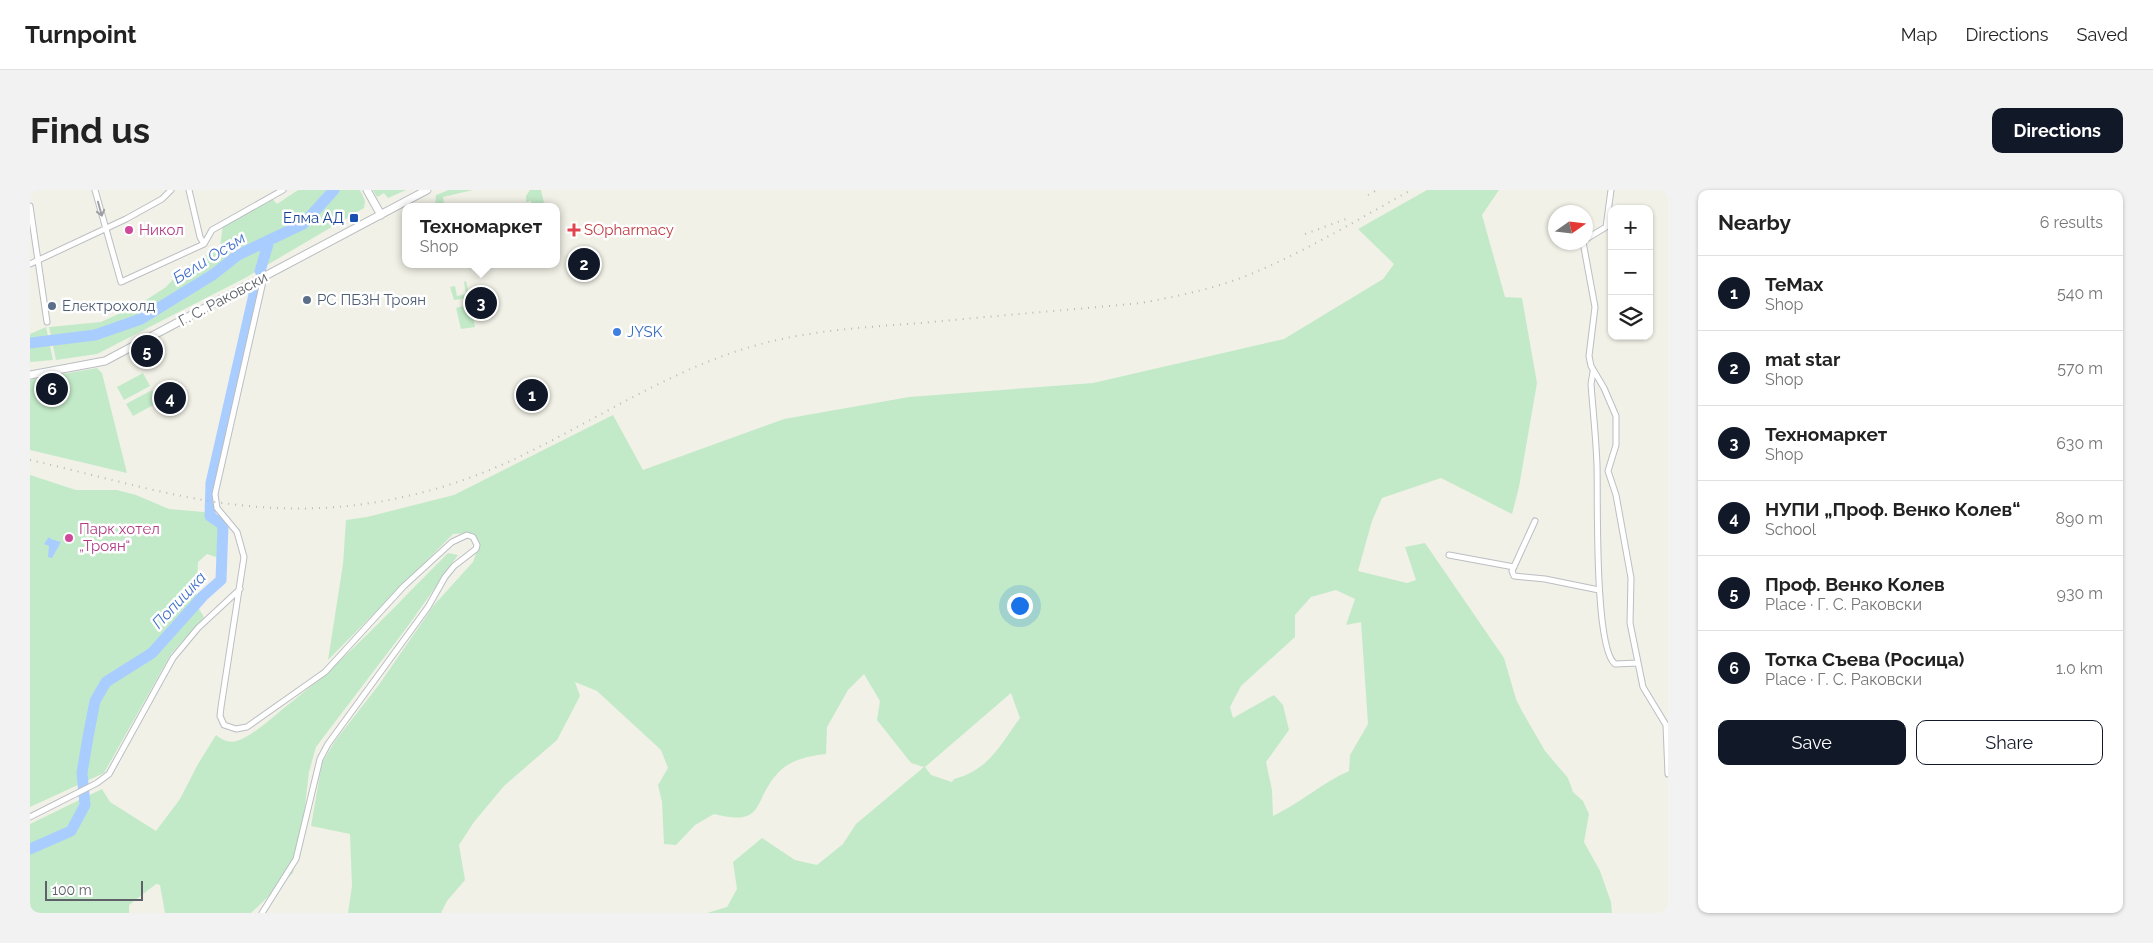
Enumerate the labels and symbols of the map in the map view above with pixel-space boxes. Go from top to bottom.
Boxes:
one-way arrow [96,200,106,216]
north arrow [1548,205,1593,250]
place label: Елма АД [283,209,344,227]
marker: Елма АД [348,212,360,224]
place label: Никол [139,221,184,239]
place label: SOpharmacy [584,221,674,239]
marker: Никол [123,224,135,236]
marker: SOpharmacy [568,224,580,236]
water label: Бели Осъм [169,228,249,288]
pin: 2 [568,245,600,283]
street label: Г. С. Раковски [175,268,271,330]
pin: 3 [465,284,497,322]
place label: РС ПБЗН Троян [317,291,426,309]
marker: РС ПБЗН Троян [301,294,313,306]
place label: Електрохолд [62,297,156,315]
marker: Електрохолд [46,300,58,312]
place label: JYSK [627,323,663,341]
marker: JYSK [611,326,623,338]
pin: 5 [131,332,163,370]
pin: 6 [36,370,68,408]
pin: 1 [516,376,548,414]
pin: 4 [154,379,186,417]
place label: Парк хотел „Троян“ [79,520,160,555]
marker: Парк хотел „Троян“ [63,532,75,544]
water label: Попишка [148,567,210,632]
your location [1007,593,1033,619]
scale bar [45,878,142,901]

